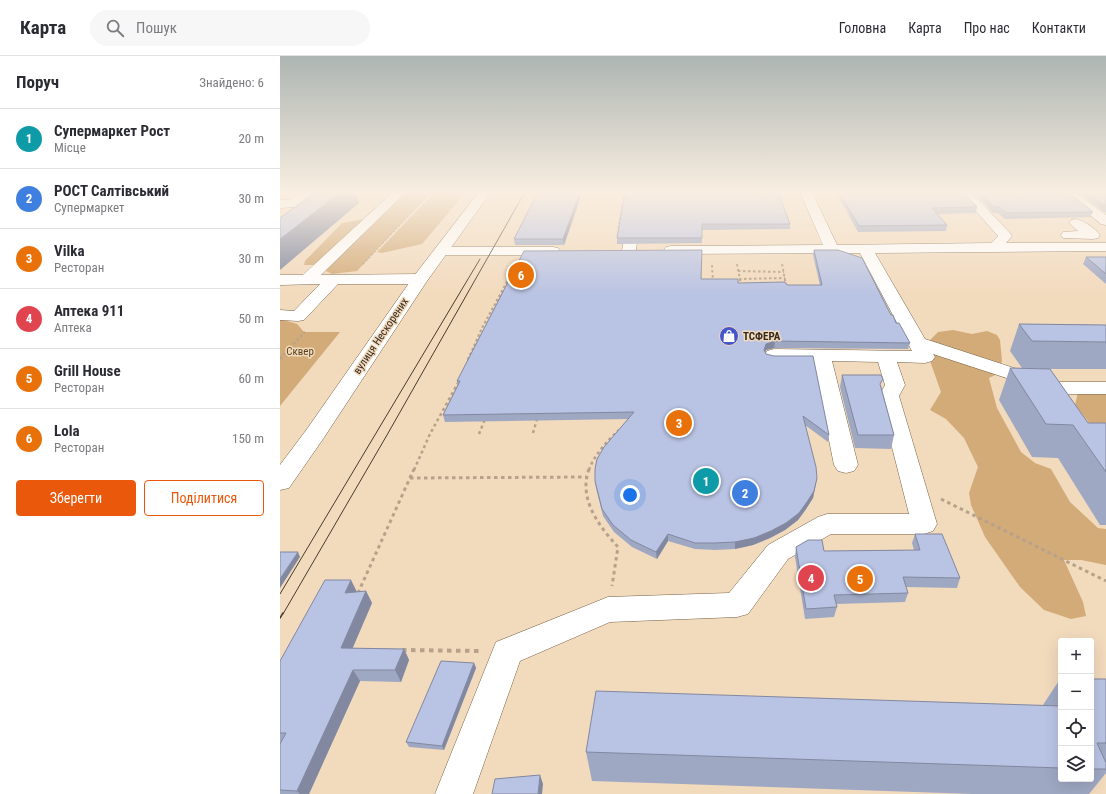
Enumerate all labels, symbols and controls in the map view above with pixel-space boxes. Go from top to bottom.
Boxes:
search box [90,10,370,46]
text: Карта [20,16,66,39]
icon: search [104,17,126,39]
text: Пошук [136,19,177,37]
text: Головна [839,20,886,36]
text: Карта [908,20,942,36]
text: Про нас [964,20,1010,36]
text: Контакти [1032,20,1086,36]
text: Поруч [16,72,59,92]
text: Знайдено: 6 [199,75,264,90]
text: Супермаркет Рост [54,122,170,140]
text: 1 [26,131,32,146]
text: 20 m [238,131,264,146]
text: Місце [54,140,86,155]
text: РОСТ Салтівський [54,182,169,200]
text: 2 [26,191,32,206]
text: 30 m [238,191,264,206]
text: Супермаркет [54,200,125,215]
text: Vilka [54,242,84,260]
text: 3 [26,251,32,266]
text: 30 m [238,251,264,266]
text: Ресторан [54,260,104,275]
pin: 6 [508,260,534,290]
street label: вулиця Нескорених [351,295,411,377]
text: Аптека 911 [54,302,124,320]
text: 4 [26,311,32,326]
text: 50 m [238,311,264,326]
text: Аптека [54,320,92,335]
shop icon: ТСФЕРА [718,325,740,347]
place label: ТСФЕРА [743,330,781,343]
park label: Сквер [286,345,314,358]
text: Grill House [54,362,121,380]
text: 5 [26,371,32,386]
text: 60 m [238,371,264,386]
text: Ресторан [54,380,104,395]
pin: 3 [666,408,692,438]
text: Lola [54,422,80,440]
text: 6 [26,431,32,446]
text: 150 m [232,431,264,446]
text: Ресторан [54,440,104,455]
pin: 1 [693,466,719,496]
pin: 2 [732,478,758,508]
button: Зберегти [16,480,136,516]
button: Поділитися [144,480,264,516]
your location [620,485,640,505]
pin: 4 [798,563,824,593]
pin: 5 [847,564,873,594]
map controls [1058,638,1094,782]
button: + [1058,638,1094,674]
button: − [1058,674,1094,710]
button: locate [1058,710,1094,746]
button: layers [1058,746,1094,782]

